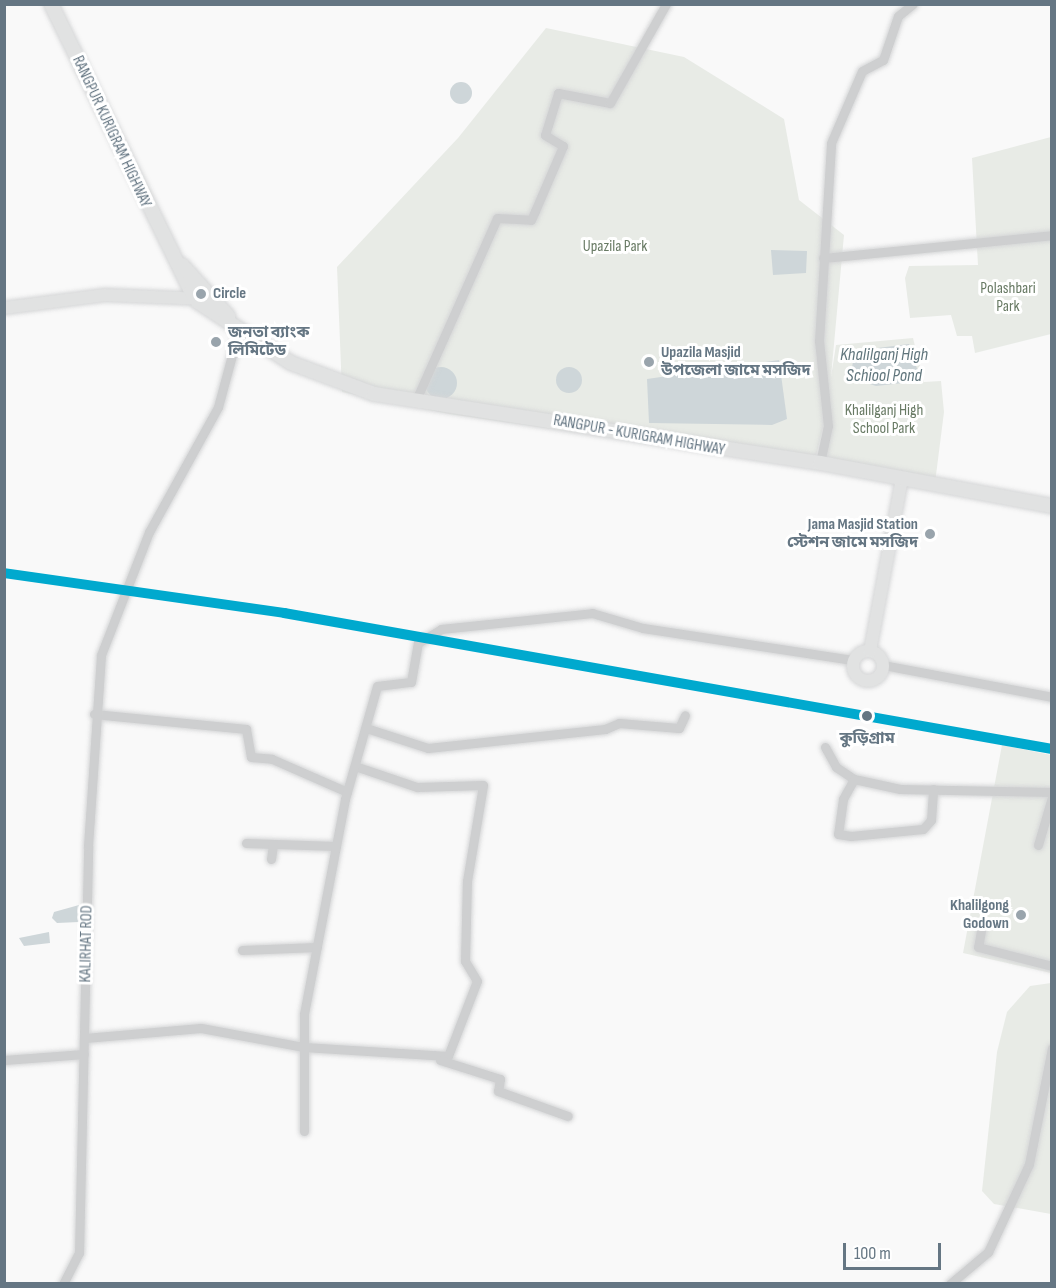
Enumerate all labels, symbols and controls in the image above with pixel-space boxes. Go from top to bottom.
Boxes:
street label: RANGPUR KURIGRAM HIGHWAY [67,53,155,211]
park label: Upazila Park [583,237,647,257]
park label: Polashbari Park [980,279,1036,317]
place label: Circle [213,284,246,304]
marker: Circle [194,287,208,301]
place label: জনতা ব্যাংক লিমিটেড [228,323,310,361]
marker: জনতা ব্যাংক লিমিটেড [209,335,223,349]
place label: Upazila Masjid উপজেলা জামে মসজিদ [661,343,811,381]
water label: Khalilganj High Schiool Pond [840,345,928,388]
marker: Upazila Masjid উপজেলা জামে মসজিদ [642,355,656,369]
park label: Khalilganj High School Park [845,401,923,439]
street label: RANGPUR - KURIGRAM HIGHWAY [552,411,726,461]
place label: Jama Masjid Station স্টেশন জামে মসজিদ [787,515,918,553]
marker: Jama Masjid Station স্টেশন জামে মসজিদ [923,527,937,541]
marker: কুড়িগ্রাম [856,705,878,727]
place label: কুড়িগ্রাম [839,729,895,749]
place label: Khalilgong Godown [950,896,1009,934]
street label: KALIRHAT ROD [77,905,97,983]
marker: Khalilgong Godown [1014,908,1028,922]
scale bar [846,1231,944,1269]
text: 100 m [854,1243,891,1264]

